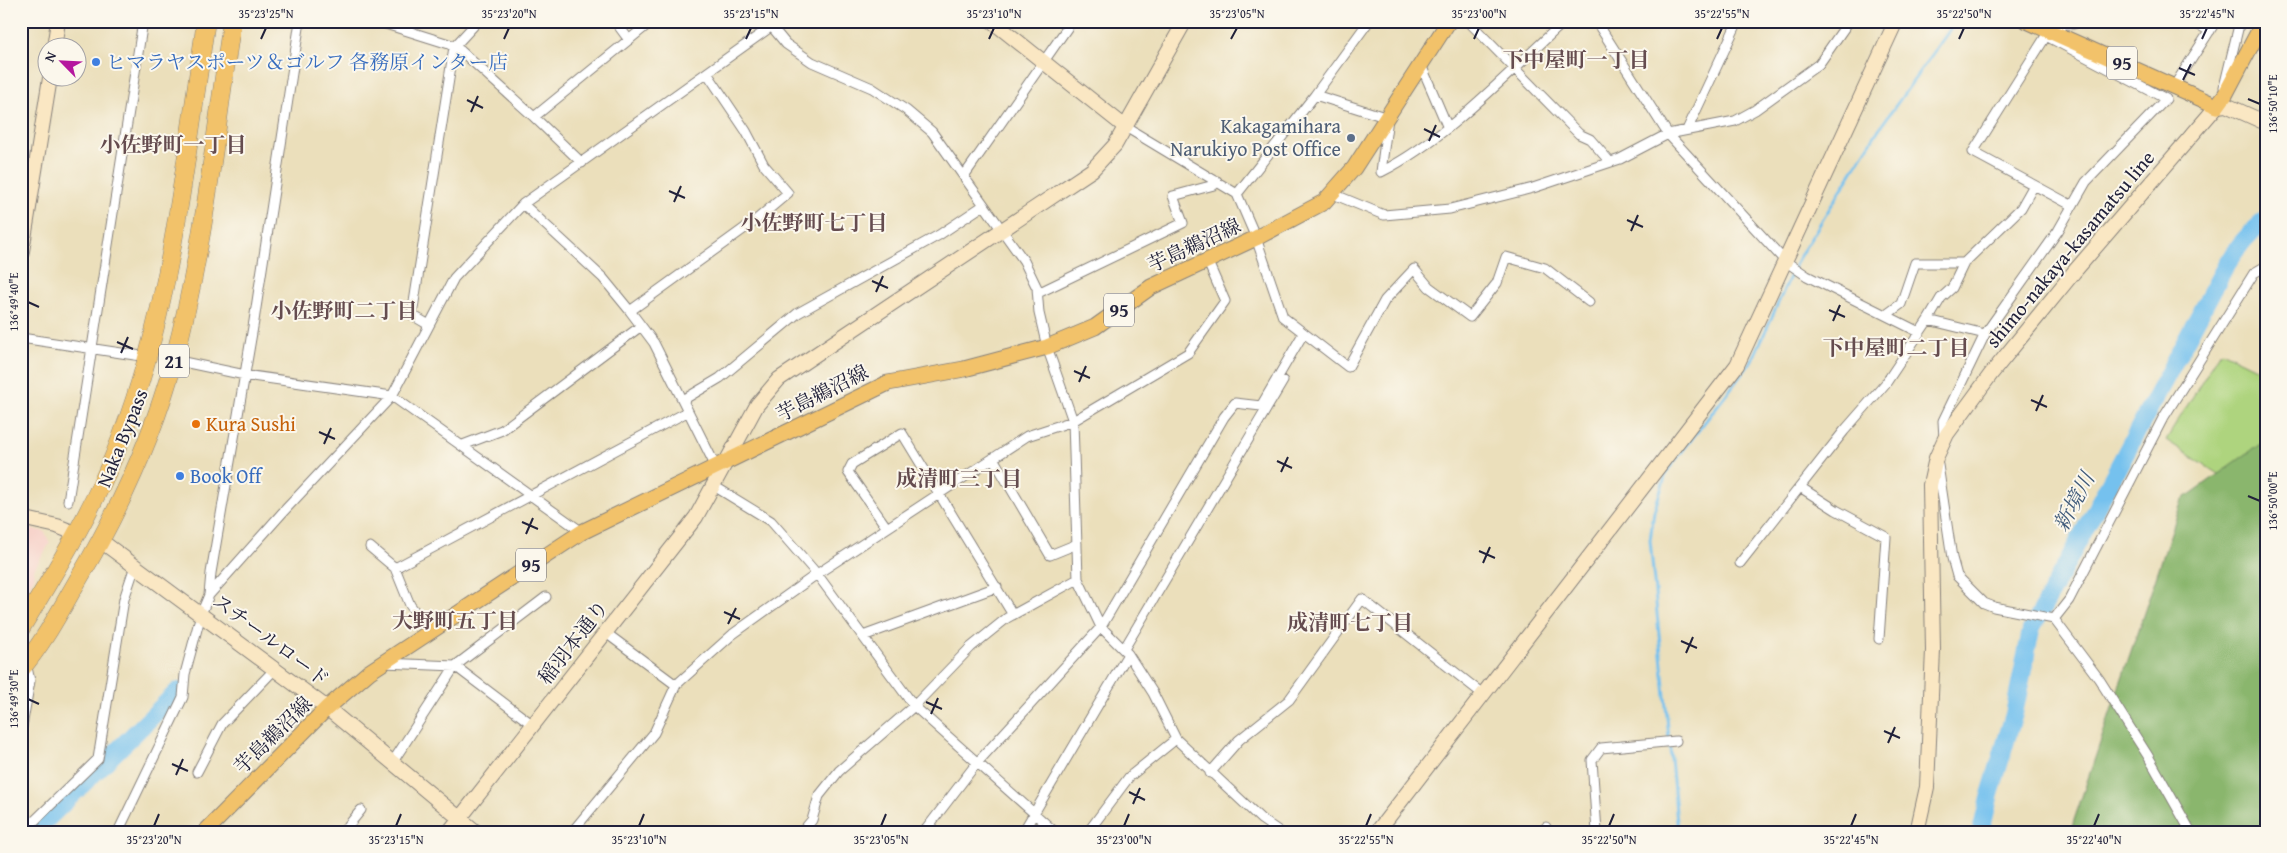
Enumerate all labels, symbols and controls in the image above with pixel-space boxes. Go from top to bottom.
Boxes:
text: 35°23'25"N [238,5,294,22]
text: 35°23'20"N [481,5,537,22]
text: 35°23'15"N [723,5,779,22]
text: 35°23'10"N [966,5,1022,22]
text: 35°23'05"N [1209,5,1265,22]
text: 35°23'00"N [1451,5,1507,22]
text: 35°22'55"N [1694,5,1750,22]
text: 35°22'50"N [1936,5,1992,22]
text: 35°22'45"N [2179,5,2235,22]
north arrow [38,38,88,88]
district label: 下中屋町一丁目 [1503,44,1650,75]
road number: 95 [2107,46,2137,80]
place label: ヒマラヤスポーツ＆ゴルフ 各務原インター店 [106,47,508,76]
text: N [39,48,61,65]
marker: ヒマラヤスポーツ＆ゴルフ 各務原インター店 [90,56,102,68]
text: 136°50'10"E [2264,74,2281,134]
place label: Kakagamihara Narukiyo Post Office [1170,111,1342,163]
district label: 小佐野町一丁目 [100,129,247,160]
marker: Kakagamihara Narukiyo Post Office [1345,132,1357,144]
street label: shimo-nakaya-kasamatsu line [1978,144,2161,353]
district label: 小佐野町七丁目 [741,207,888,238]
street label: 芋島鵜沼線 [1142,210,1245,279]
text: 136°49'40"E [5,272,22,332]
road number: 95 [1104,294,1134,326]
district label: 小佐野町二丁目 [271,295,418,326]
district label: 下中屋町二丁目 [1823,332,1970,363]
road number: 21 [159,344,189,378]
street label: 芋島鵜沼線 [771,357,873,428]
street label: Naka Bypass [89,384,154,491]
place label: Kura Sushi [206,409,296,438]
marker: Kura Sushi [190,418,202,430]
place label: Book Off [190,461,263,490]
district label: 成清町三丁目 [896,463,1022,494]
water label: 新境川 [2045,465,2103,537]
marker: Book Off [174,470,186,482]
text: 136°50'00"E [2264,471,2281,531]
road number: 95 [516,548,546,582]
street label: スチールロード [207,586,336,693]
street label: 稲羽本通り [530,593,615,690]
district label: 大野町五丁目 [392,605,518,636]
district label: 成清町七丁目 [1287,607,1413,638]
text: 136°49'30"E [5,669,22,729]
street label: 芋島鵜沼線 [227,689,318,780]
text: 35°23'20"N [126,831,182,848]
text: 35°23'15"N [368,831,424,848]
text: 35°23'10"N [611,831,667,848]
text: 35°23'05"N [853,831,909,848]
text: 35°23'00"N [1096,831,1152,848]
text: 35°22'55"N [1338,831,1394,848]
text: 35°22'50"N [1581,831,1637,848]
text: 35°22'45"N [1823,831,1879,848]
text: 35°22'40"N [2066,831,2122,848]

